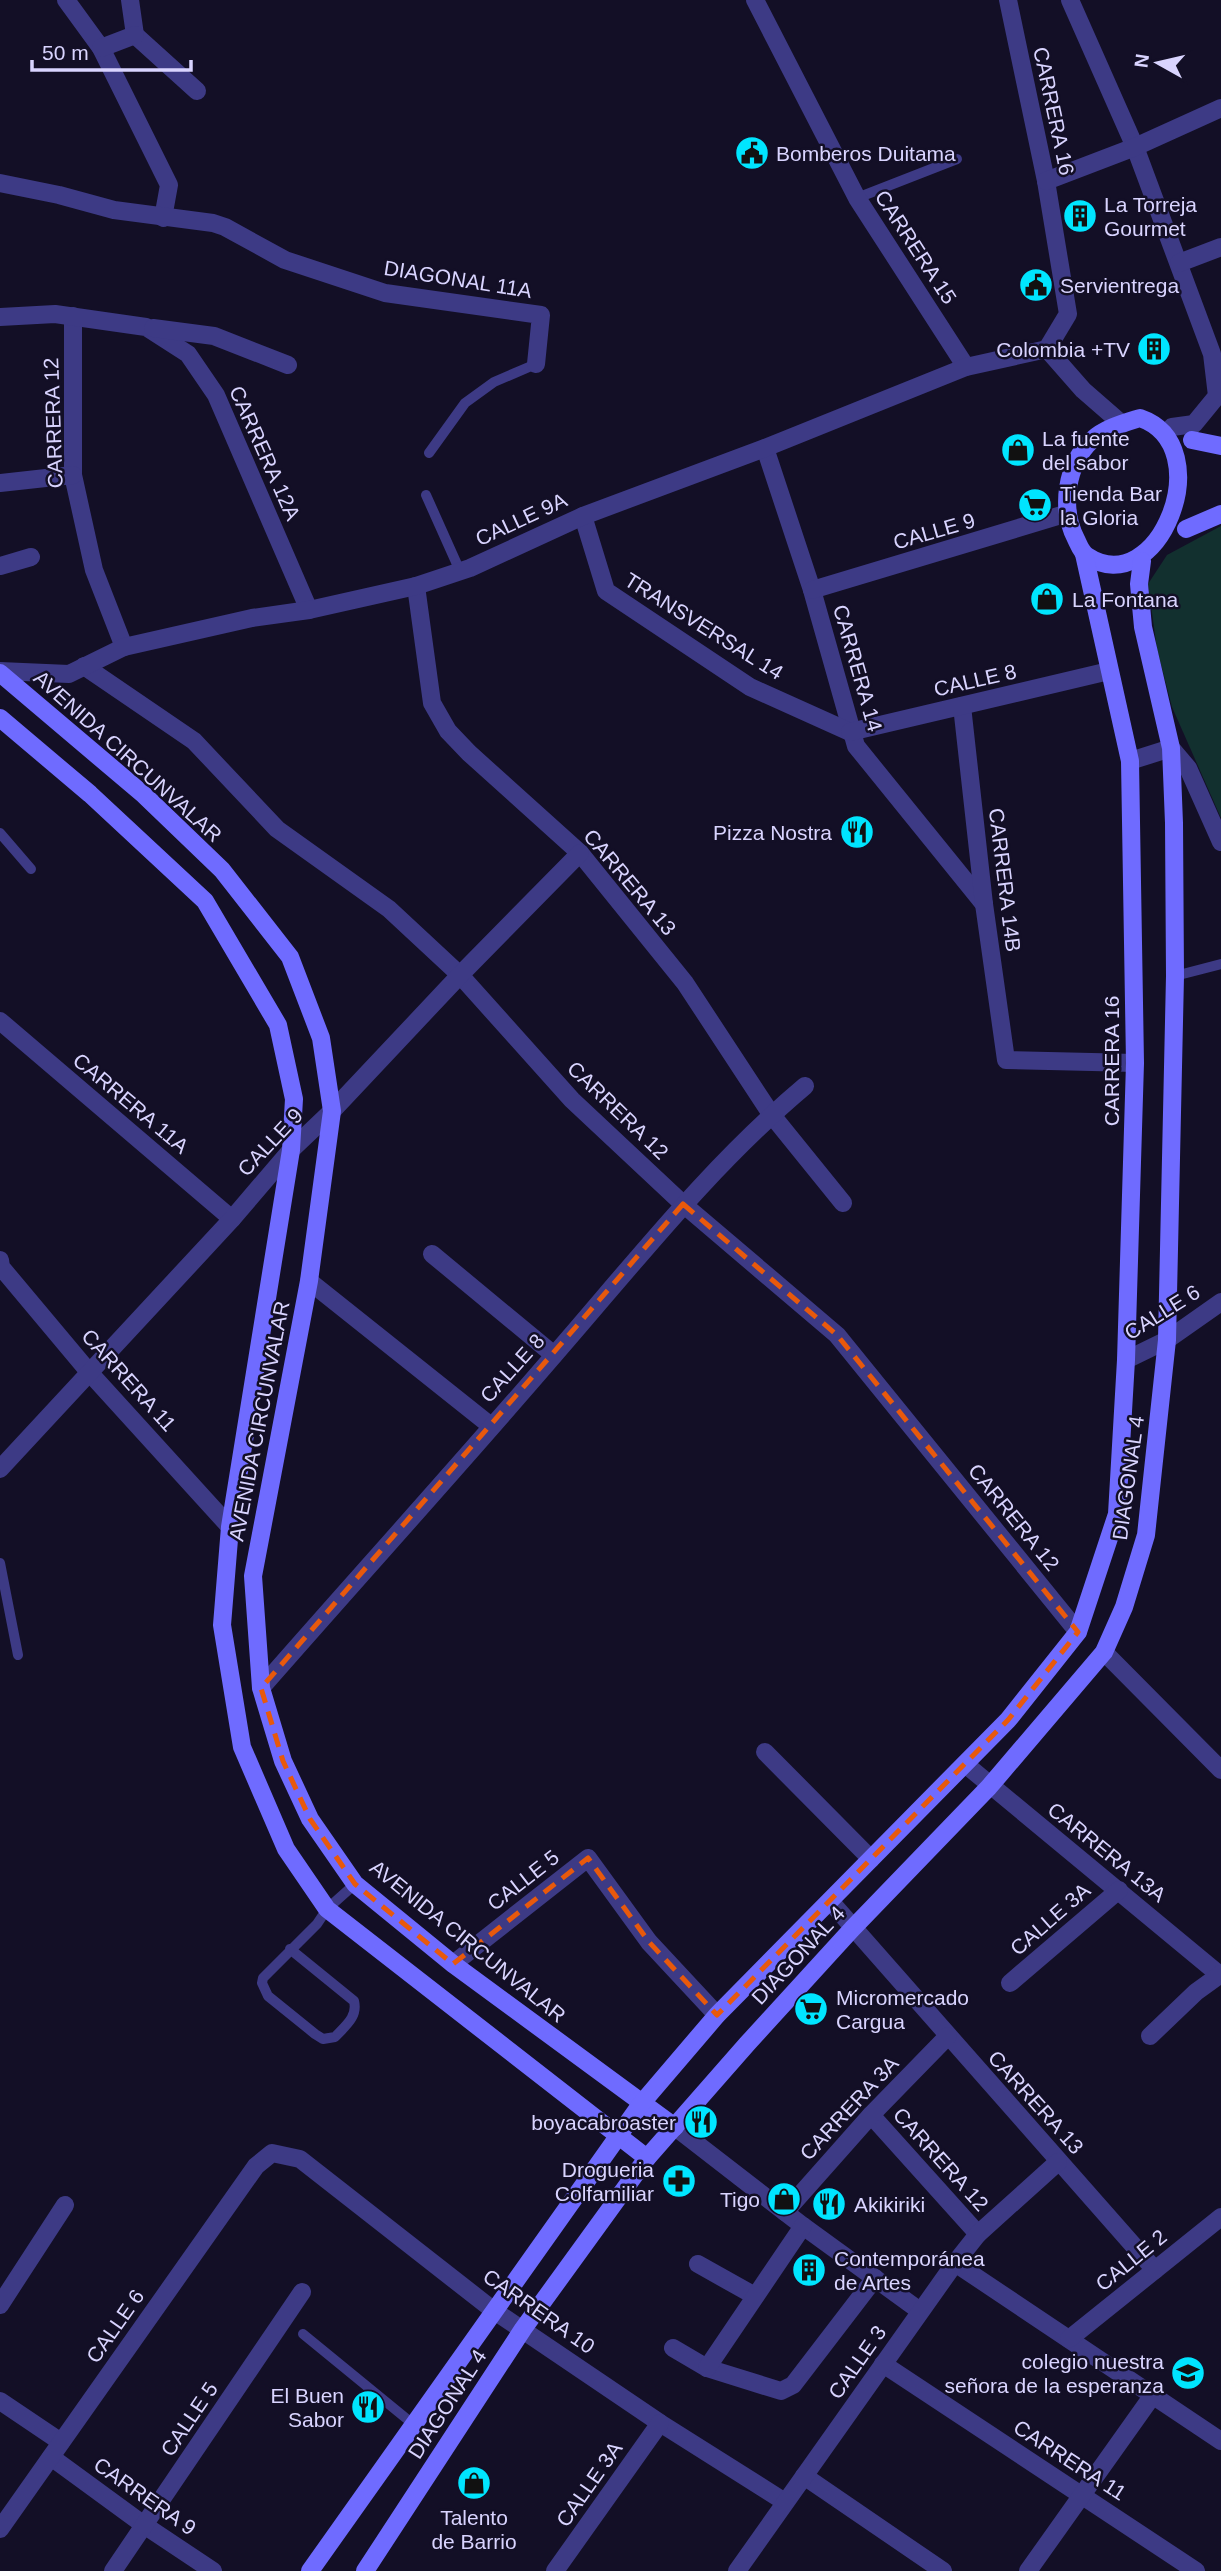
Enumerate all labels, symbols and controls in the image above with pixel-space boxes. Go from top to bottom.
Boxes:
scale bar [32,28,191,72]
north arrow [1123,28,1193,98]
text: 50 m [42,41,89,64]
street label: CARRERA 16 [1029,45,1079,177]
text: N [1130,52,1153,69]
public building icon: Bomberos Duitama [733,134,771,172]
place label: Bomberos Duitama [776,142,956,165]
street label: CARRERA 15 [871,186,961,308]
place label: La Torreja Gourmet [1104,193,1197,240]
building icon: La Torreja Gourmet [1061,197,1099,235]
street label: DIAGONAL 11A [382,256,534,302]
public building icon: Servientrega [1017,266,1055,304]
place label: Servientrega [1060,274,1179,297]
building icon: Colombia +TV [1135,330,1173,368]
place label: Colombia +TV [996,338,1130,361]
street label: CARRERA 12 [39,357,67,489]
street label: CARRERA 12A [225,382,305,524]
place label: La fuente del sabor [1042,427,1130,474]
shop icon: La fuente del sabor [999,431,1037,469]
place label: Tienda Bar la Gloria [1060,482,1162,529]
supermarket icon: Tienda Bar la Gloria [1016,486,1054,524]
street label: CALLE 9A [472,488,570,550]
street label: CALLE 9 [890,508,978,554]
street label: TRANSVERSAL 14 [621,568,788,684]
shop icon: La Fontana [1028,580,1066,618]
place label: La Fontana [1072,588,1179,611]
street label: CARRERA 14 [829,602,887,734]
street label: CALLE 8 [931,659,1019,701]
street label: AVENIDA CIRCUNVALAR [30,666,226,846]
street label: CARRERA 14B [985,807,1025,953]
restaurant icon: Pizza Nostra [838,813,876,851]
place label: Pizza Nostra [713,821,832,844]
street label: CARRERA 13 [579,825,681,939]
street label: CARRERA 16 [1100,996,1123,1126]
street label: CARRERA 11A [69,1048,193,1158]
street label: CARRERA 12 [563,1056,673,1164]
street label: CALLE 9 [233,1103,307,1181]
street label: CALLE 6 [1120,1280,1204,1344]
street label: AVENIDA CIRCUNVALAR [224,1299,294,1543]
street label: CARRERA 11 [77,1324,181,1436]
street label: CALLE 8 [475,1329,549,1407]
street label: DIAGONAL 4 [1108,1414,1148,1542]
street label: CARRERA 12 [964,1459,1064,1575]
street label: CARRERA 13A [1044,1798,1170,1906]
street label: CALLE 5 [483,1845,563,1915]
street label: AVENIDA CIRCUNVALAR [366,1855,570,2027]
street label: CALLE 3A [1005,1878,1095,1960]
street label: DIAGONAL 4 [747,1901,849,2009]
place label: Micromercado Cargua [836,1986,969,2033]
supermarket icon: Micromercado Cargua [792,1990,830,2028]
street label: CARRERA 13 [984,2046,1088,2158]
street label: CARRERA 3A [795,2052,903,2164]
restaurant icon: boyacabroaster [682,2103,720,2141]
street label: CARRERA 12 [889,2103,993,2215]
place label: boyacabroaster [531,2111,676,2134]
place label: Drogueria Colfamiliar [555,2158,654,2205]
pharmacy icon: Drogueria Colfamiliar [660,2162,698,2200]
shop icon: Tigo [765,2180,803,2218]
restaurant icon: Akikiriki [810,2185,848,2223]
place label: Tigo [720,2188,760,2211]
place label: Akikiriki [854,2193,925,2216]
street label: CALLE 2 [1091,2225,1171,2295]
place label: Contemporánea de Artes [834,2247,985,2294]
building icon: Contemporánea de Artes [790,2251,828,2289]
street label: CARRERA 10 [479,2264,599,2358]
street label: CALLE 6 [81,2285,149,2367]
street label: CALLE 3 [823,2321,891,2403]
street label: DIAGONAL 4 [403,2345,491,2463]
place label: colegio nuestra señora de la esperanza [945,2350,1164,2397]
school or university icon: colegio nuestra señora de la esperanza [1169,2354,1207,2392]
street label: CALLE 5 [156,2378,222,2460]
place label: El Buen Sabor [270,2384,344,2431]
restaurant icon: El Buen Sabor [349,2388,387,2426]
street label: CARRERA 11 [1010,2415,1130,2505]
street label: CALLE 3A [551,2437,627,2531]
street label: CARRERA 9 [90,2452,200,2540]
shop icon: Talento de Barrio [455,2464,493,2502]
place label: Talento de Barrio [431,2506,517,2553]

